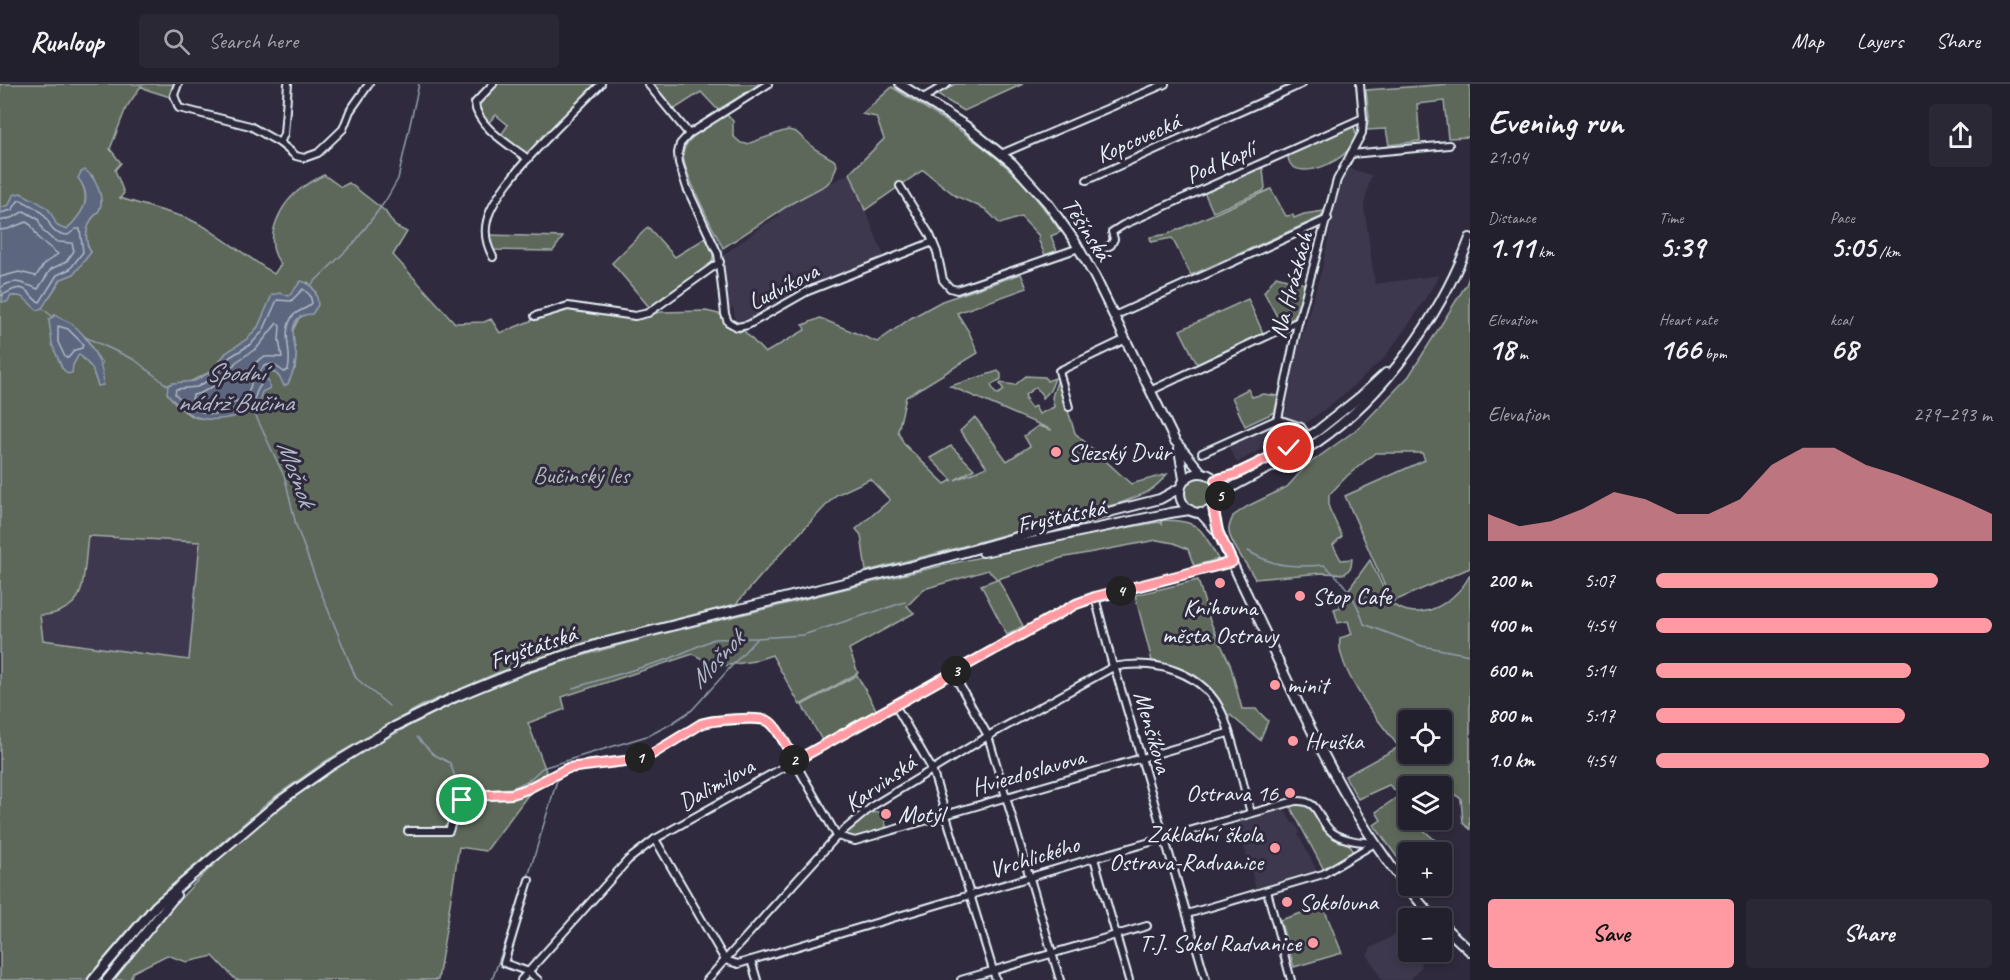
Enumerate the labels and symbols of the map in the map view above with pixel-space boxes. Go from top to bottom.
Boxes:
street label: Kopcovecká [1091,105,1187,170]
street label: Pod Kaplí [1181,132,1263,190]
street label: Těšínská [1055,192,1120,268]
street label: Na Hrázkách [1262,227,1320,342]
street label: Ludvíkova [743,255,824,316]
water label: Spodní nádrž Bučina [177,356,296,419]
pin [1263,422,1314,473]
water label: Mošnok [270,436,325,515]
place label: Slezský Dvůr [1068,437,1173,467]
marker: Slezský Dvůr [1049,445,1063,459]
park label: Bučinský les [533,460,631,490]
pin: 5 [1205,481,1235,511]
street label: Fryštátská [1014,492,1110,540]
pin: 4 [1106,576,1136,606]
marker: Knihovna města Ostravy [1213,576,1227,590]
place label: Stop Cafe [1312,581,1394,611]
marker: Stop Cafe [1293,589,1307,603]
place label: Knihovna města Ostravy [1162,592,1280,650]
street label: Fryštátská [486,617,583,676]
water label: Mošnok [681,620,754,695]
pin: 3 [941,656,971,686]
place label: minit [1287,670,1331,700]
marker: minit [1268,678,1282,692]
street label: Menšíkova [1127,688,1179,778]
place label: Hruška [1305,726,1365,756]
marker: Hruška [1286,734,1300,748]
street label: Hviezdoslavova [968,741,1090,802]
pin: 1 [625,743,655,773]
pin: 2 [779,745,809,775]
street label: Karvinská [838,746,924,818]
street label: Dalimilova [673,750,760,817]
pin [436,774,487,825]
place label: Ostrava 16 [1186,778,1279,808]
marker: Ostrava 16 [1283,786,1297,800]
place label: Motýl [898,799,948,829]
marker: Motýl [879,807,893,821]
place label: Základní škola Ostrava-Radvanice [1109,819,1265,877]
street label: Vrchlického [985,829,1084,885]
marker: Základní škola Ostrava-Radvanice [1268,841,1282,855]
place label: Sokolovna [1299,887,1379,917]
marker: Sokolovna [1280,895,1294,909]
place label: T.J. Sokol Radvanice [1139,928,1303,958]
marker: T.J. Sokol Radvanice [1306,936,1320,950]

